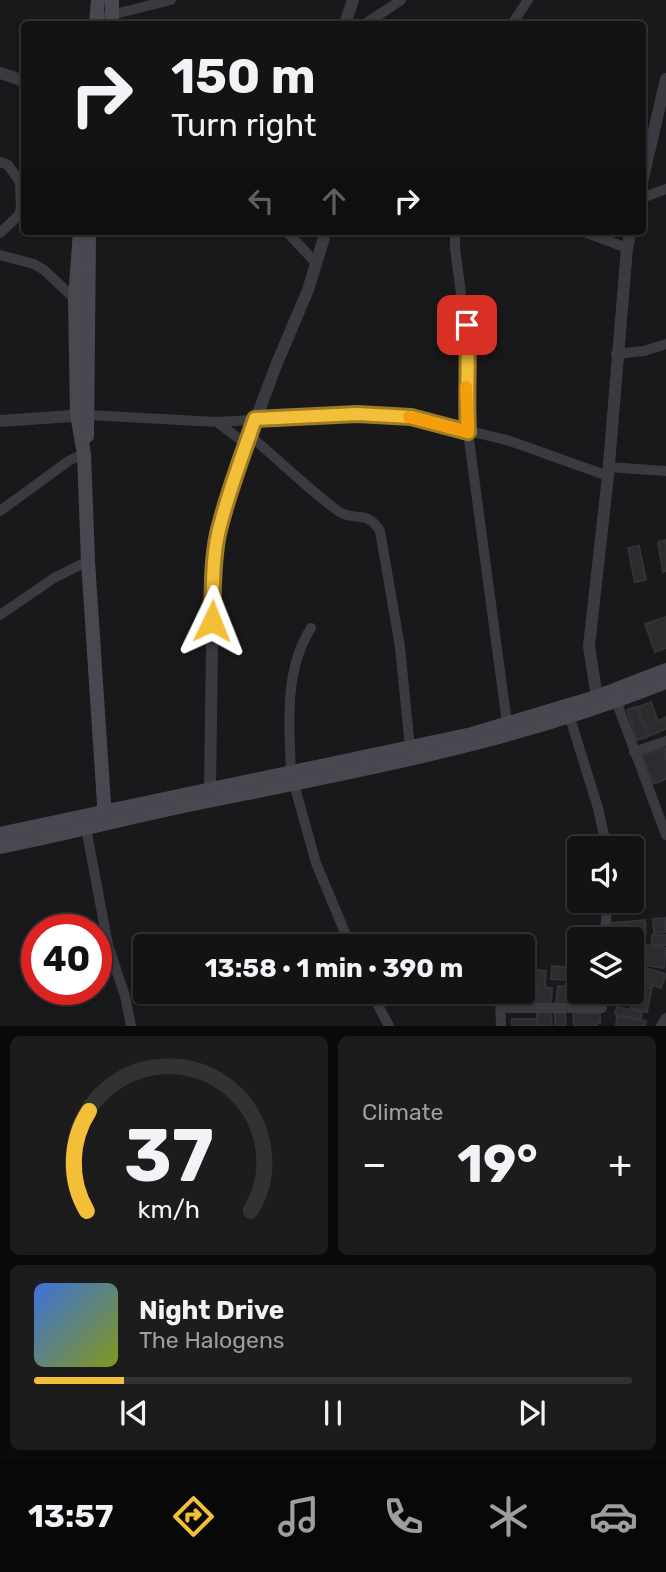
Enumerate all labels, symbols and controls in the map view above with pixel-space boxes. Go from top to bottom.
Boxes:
text: 150 m [171,47,316,105]
icon: right [56,49,147,140]
text: Turn right [171,106,316,144]
icon: left [242,182,280,220]
icon: ahead [315,182,353,220]
icon: right [388,182,426,220]
pin [437,295,497,355]
icon: arrive [448,306,486,344]
position arrow [175,584,249,658]
map controls [567,836,644,1004]
button: sound [567,836,644,913]
speed limit sign: 40 [21,914,112,1005]
button: layers [567,927,644,1004]
text: 13:58 · 1 min · 390 m [205,953,463,984]
text: Climate [362,1098,443,1126]
text: 37 [124,1114,214,1200]
text: 19° [457,1133,538,1195]
text: − [362,1141,387,1187]
text: + [608,1141,632,1187]
text: km/h [138,1195,200,1224]
text: Night Drive [139,1295,284,1326]
text: The Halogens [139,1326,285,1354]
icon: previous [115,1394,153,1432]
icon: pause [314,1394,352,1432]
icon: next [513,1394,551,1432]
icon: directions [169,1492,218,1541]
icon: music [274,1492,323,1541]
icon: phone [379,1492,428,1541]
icon: climate [484,1492,533,1541]
icon: car [589,1492,638,1541]
text: 13:57 [28,1497,113,1535]

